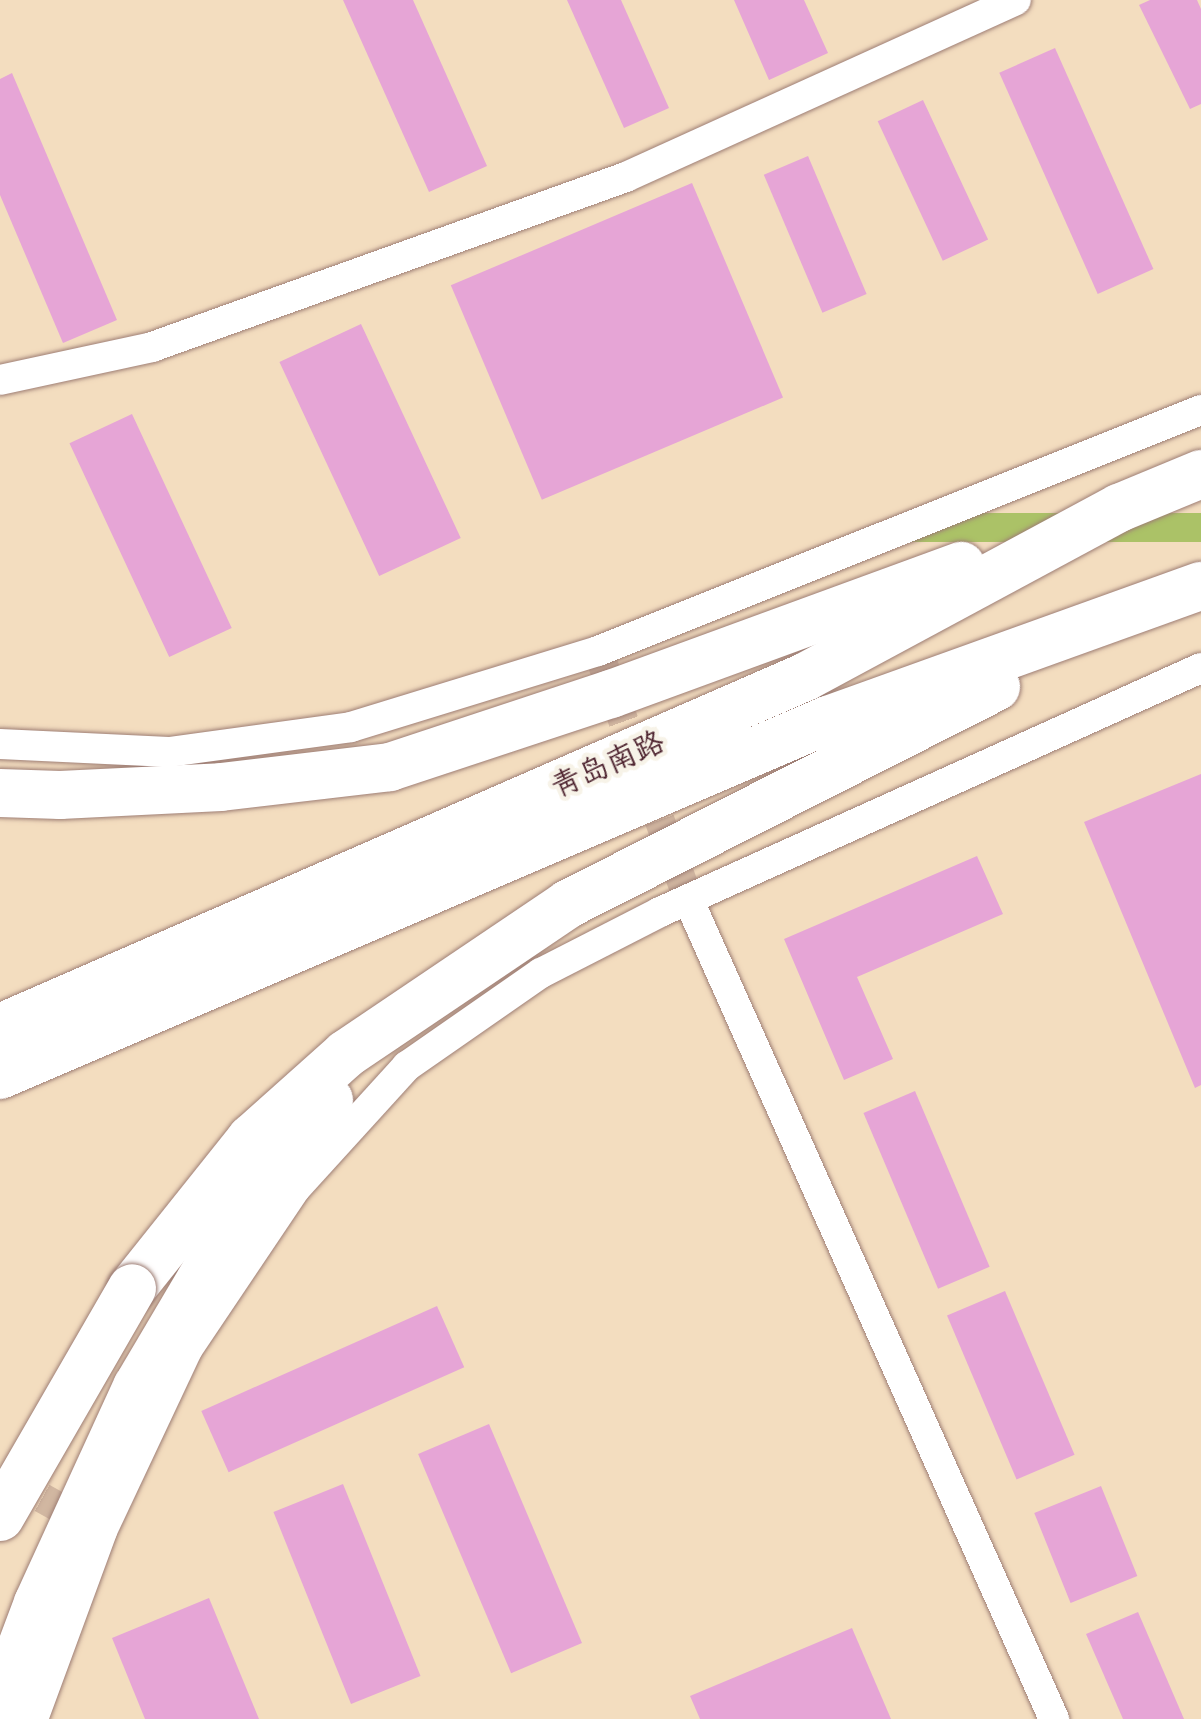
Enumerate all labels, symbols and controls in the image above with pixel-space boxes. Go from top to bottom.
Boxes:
street label: 青岛南路 [545,722,669,804]

